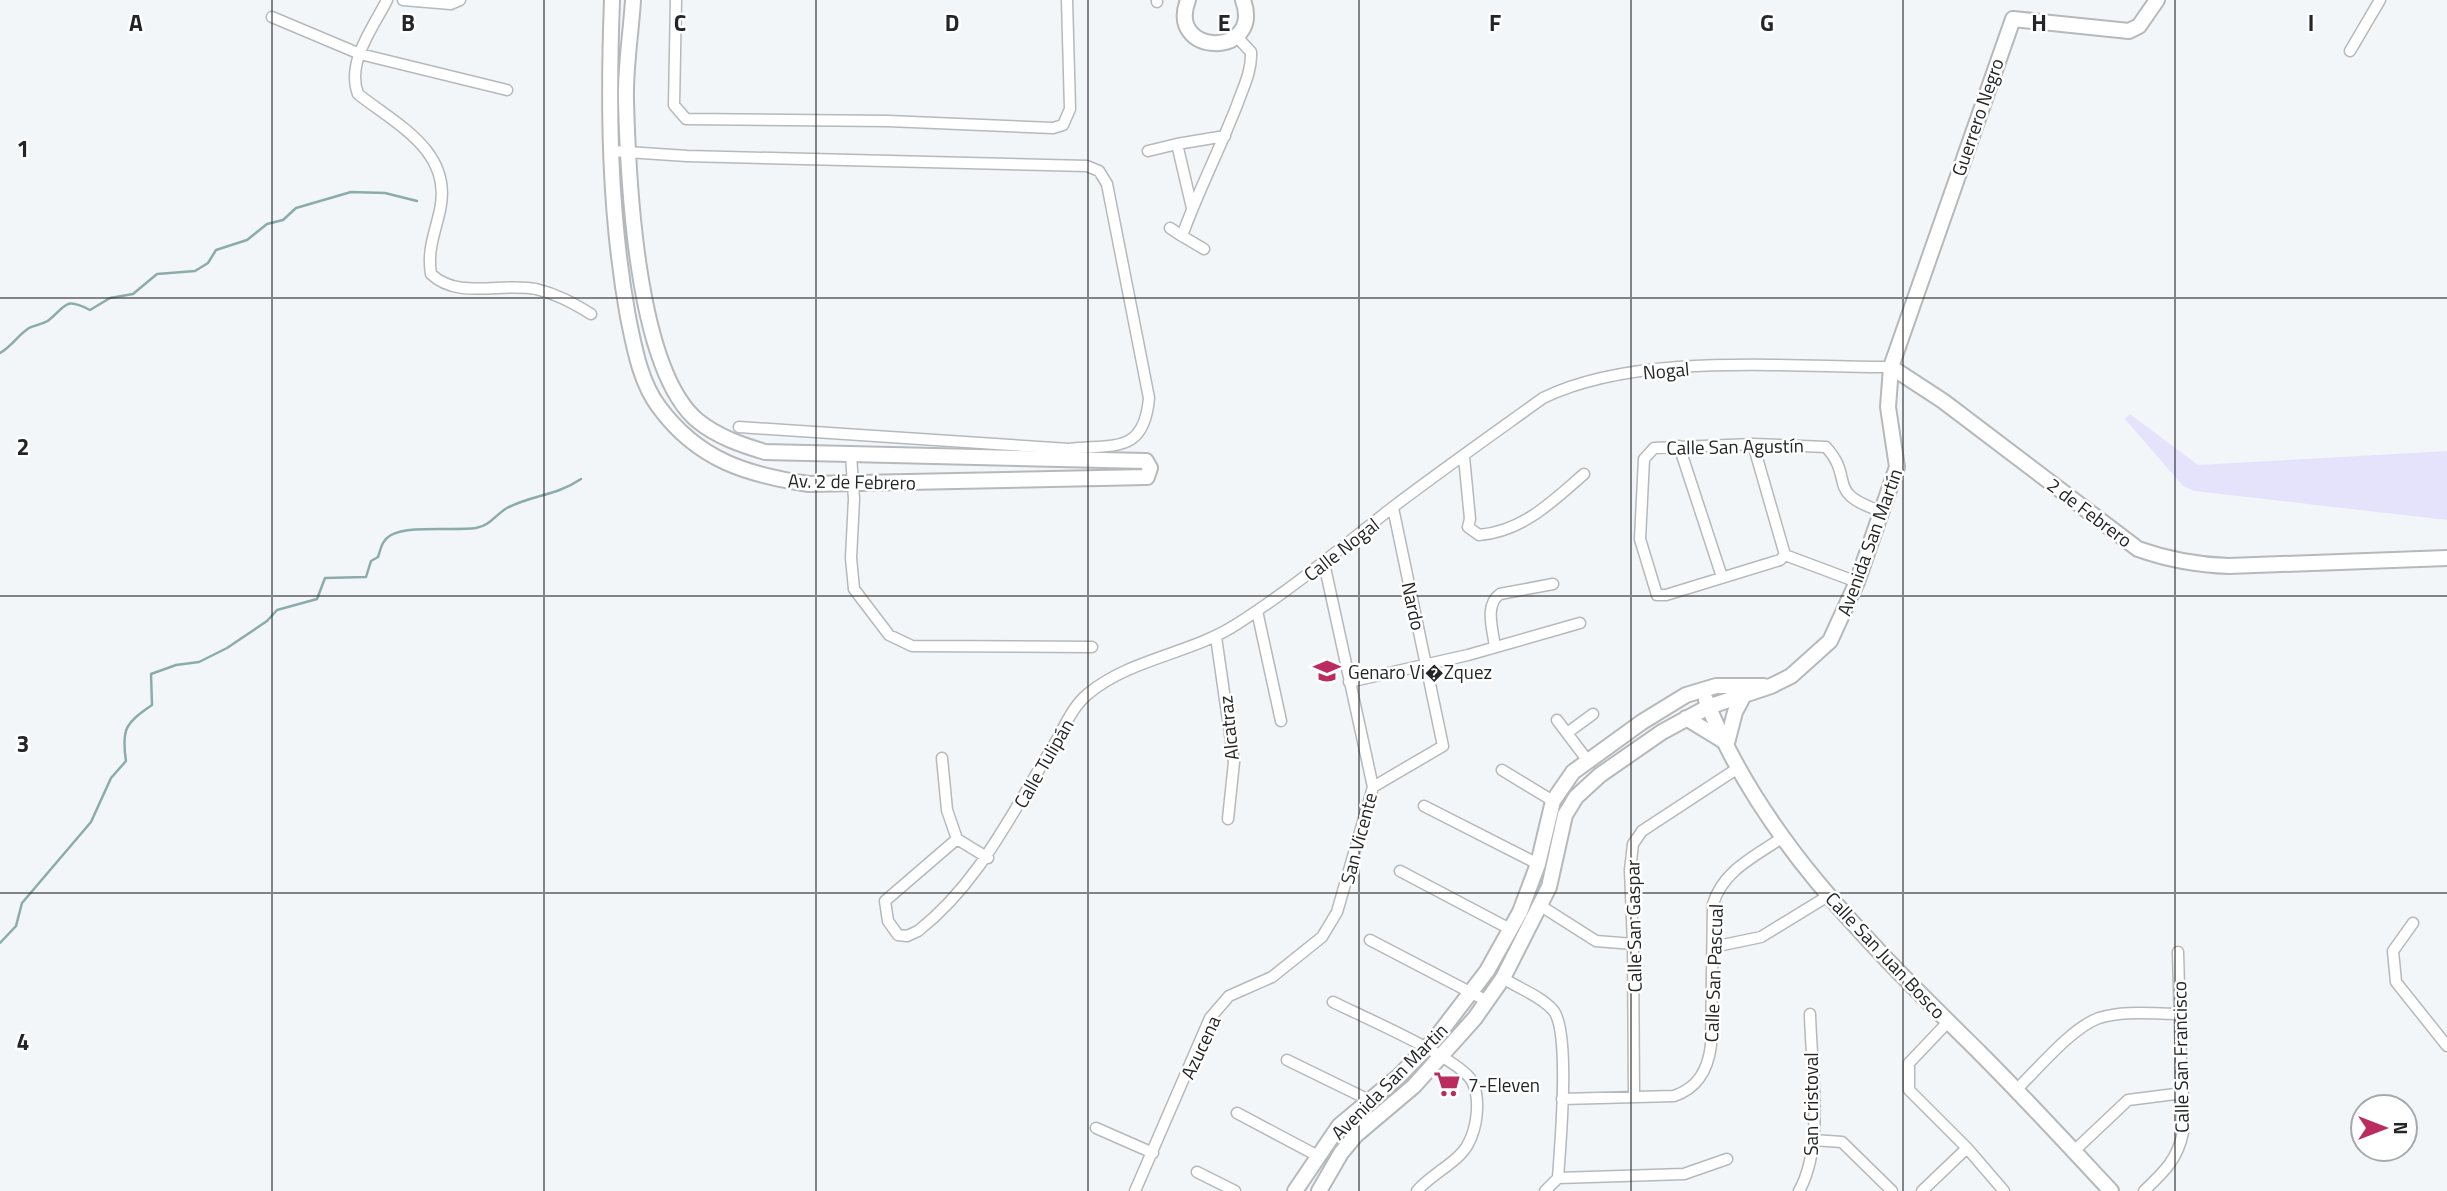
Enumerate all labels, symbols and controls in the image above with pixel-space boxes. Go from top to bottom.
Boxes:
text: A [129,5,143,40]
text: B [401,5,415,40]
text: C [674,5,686,40]
text: D [945,5,959,40]
text: E [1218,5,1230,40]
text: F [1489,5,1501,40]
text: G [1760,5,1774,40]
text: H [2031,5,2047,40]
text: I [2308,5,2314,40]
street label: Guerrero Negro [1943,54,2011,180]
text: 1 [17,131,29,166]
street label: Nogal [1642,354,1690,386]
text: 2 [17,429,29,464]
street label: Calle San Agustín [1666,430,1804,462]
street label: Avenida San Martín [1829,464,1909,620]
street label: Av. 2 de Febrero [788,465,916,497]
street label: 2 de Febrero [2041,470,2139,554]
street label: Calle Nogal [1297,510,1385,588]
street label: Nardo [1395,579,1433,633]
school or university icon: Genaro Vi�Zquez [1312,656,1342,686]
place label: Genaro Vi�Zquez [1348,657,1492,686]
street label: Alcatraz [1210,694,1246,762]
street label: Calle Tulipán [1006,713,1080,813]
text: 3 [17,726,29,761]
street label: San Vicente [1332,789,1384,887]
street label: Calle San Gaspar [1617,859,1649,993]
street label: Calle San Juan Bosco [1819,885,1953,1025]
street label: Calle San Pascual [1696,903,1730,1043]
street label: Calle San Francisco [2164,981,2196,1133]
street label: Azucena [1173,1010,1228,1084]
street label: Avenida San Martin [1324,1016,1454,1146]
text: 4 [17,1024,29,1059]
street label: San Cristoval [1796,1052,1825,1156]
supermarket icon: 7-Eleven [1432,1069,1462,1099]
place label: 7-Eleven [1468,1070,1540,1099]
north arrow [2349,1093,2419,1163]
text: N [2387,1121,2416,1135]

